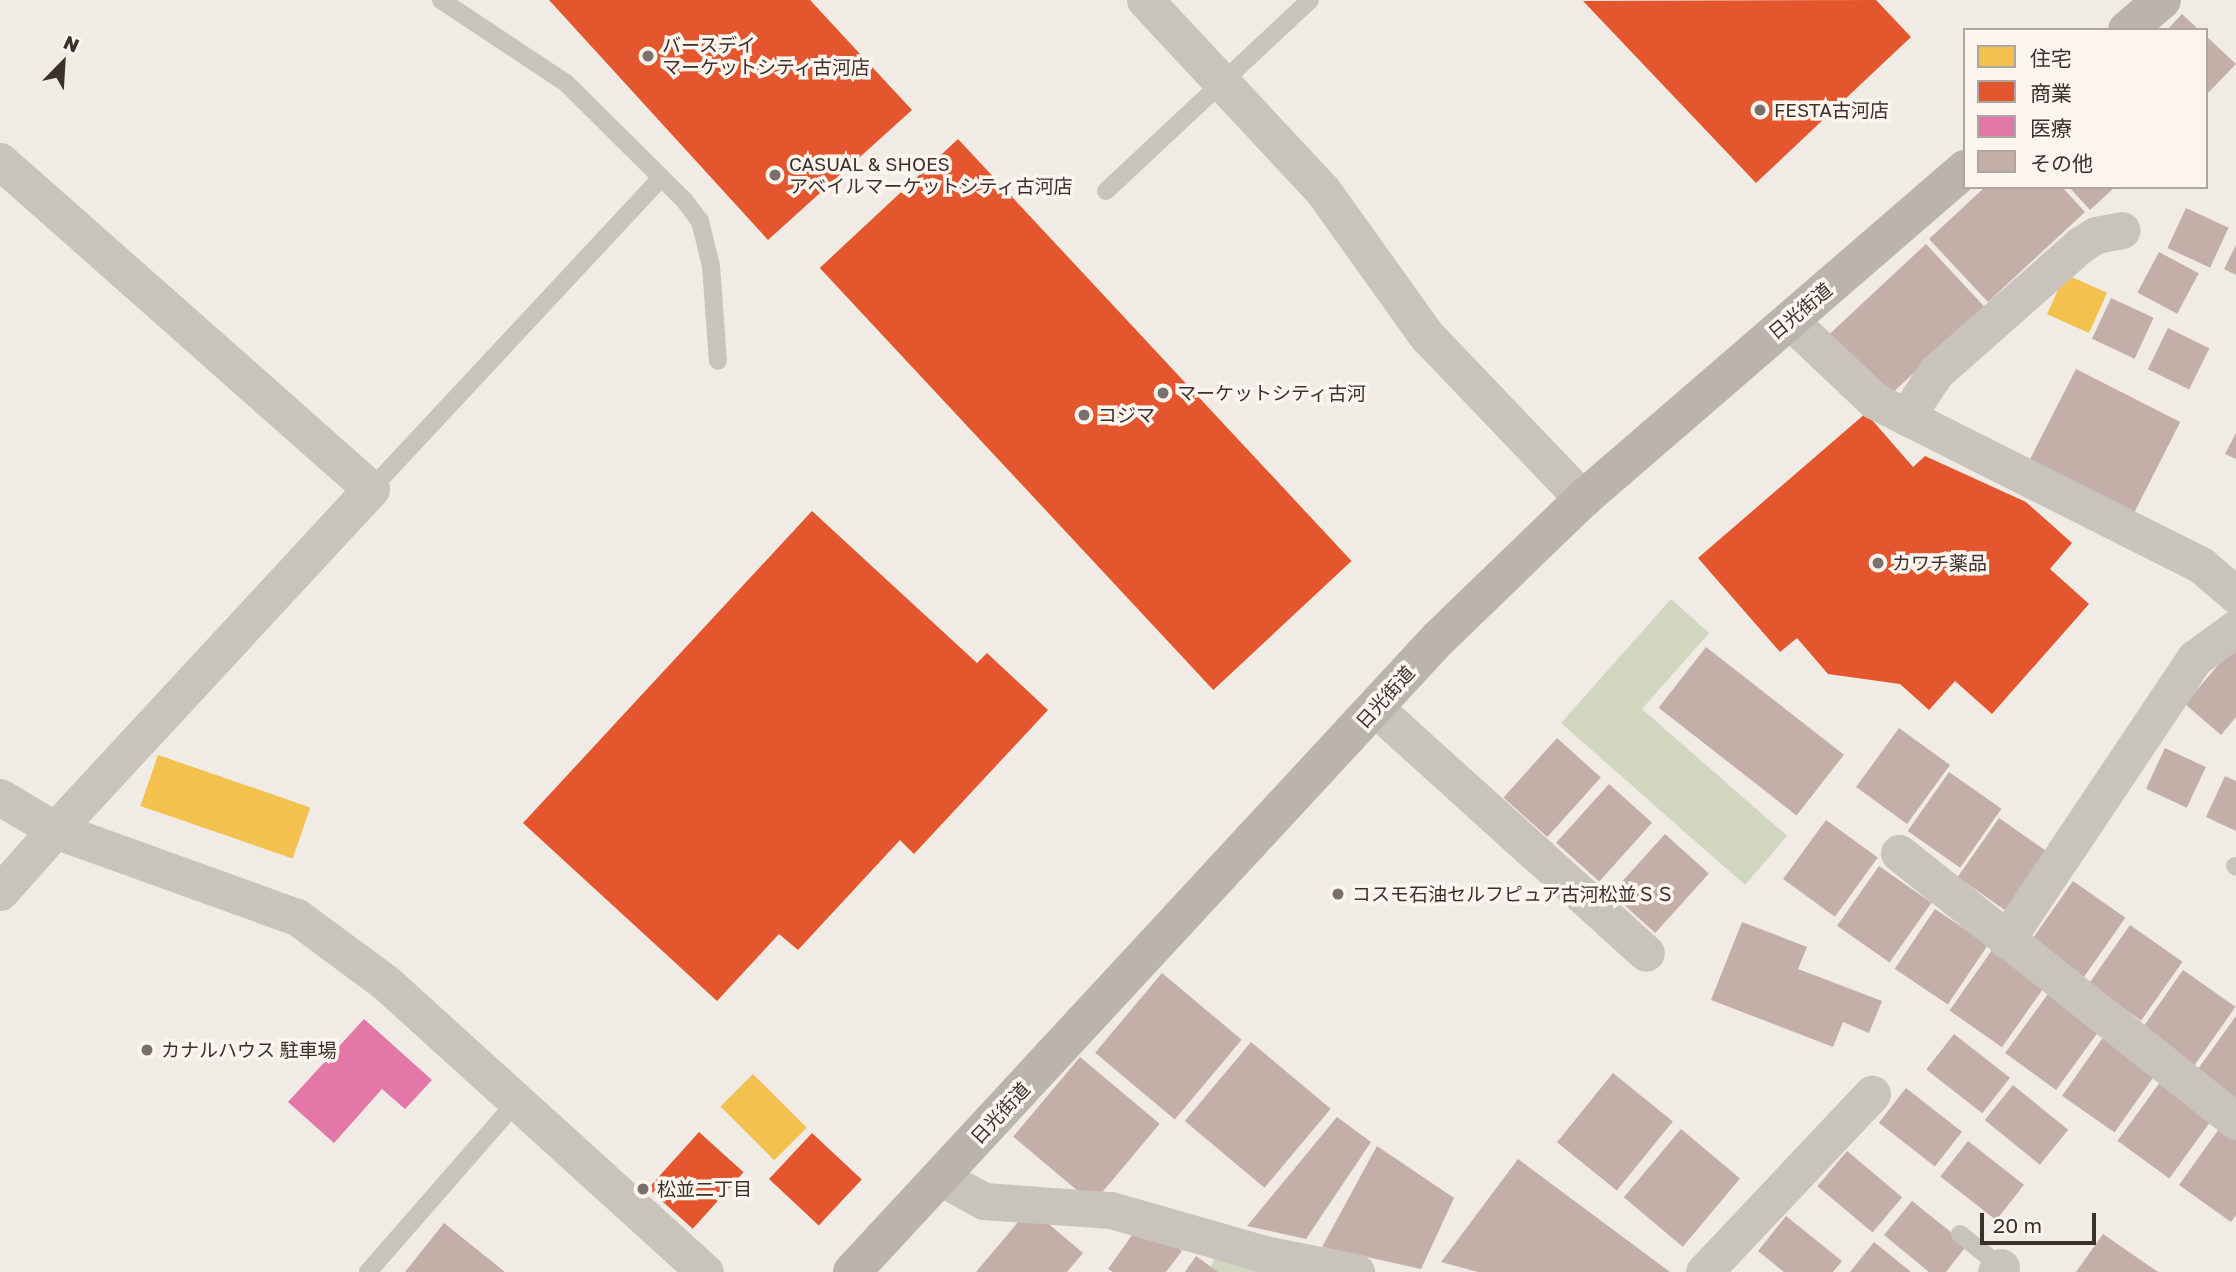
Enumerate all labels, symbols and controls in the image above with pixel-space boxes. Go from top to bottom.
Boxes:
north arrow [28,28,98,98]
legend [1963,28,2208,189]
text: N [60,30,83,57]
place label: バースデイ マーケットシティ古河店 [662,34,871,78]
text: 住宅 [2030,45,2072,71]
marker: バースデイ マーケットシティ古河店 [640,48,656,64]
text: 商業 [2030,80,2072,106]
place label: FESTA古河店 [1774,99,1889,121]
marker: FESTA古河店 [1752,102,1768,118]
text: 医療 [2030,115,2072,141]
text: その他 [2030,150,2093,176]
place label: CASUAL & SHOES アベイルマーケットシティ古河店 [789,153,1074,197]
marker: CASUAL & SHOES アベイルマーケットシティ古河店 [767,167,783,183]
street label: 日光街道 [1764,278,1836,344]
place label: マーケットシティ古河 [1177,382,1367,404]
marker: マーケットシティ古河 [1155,385,1171,401]
place label: コジマ [1098,404,1155,426]
marker: コジマ [1076,407,1092,423]
place label: カワチ薬品 [1892,552,1987,574]
marker: カワチ薬品 [1870,555,1886,571]
street label: 日光街道 [1351,661,1419,733]
place label: コスモ石油セルフピュア古河松並ＳＳ [1352,883,1675,905]
marker: コスモ石油セルフピュア古河松並ＳＳ [1330,886,1346,902]
place label: カナルハウス 駐車場 [161,1039,337,1061]
marker: カナルハウス 駐車場 [139,1042,155,1058]
street label: 日光街道 [966,1077,1034,1149]
place label: 松並二丁目 [657,1178,752,1200]
marker: 松並二丁目 [635,1181,651,1197]
scale bar [1984,1198,2100,1242]
text: 20 m [1993,1212,2042,1238]

